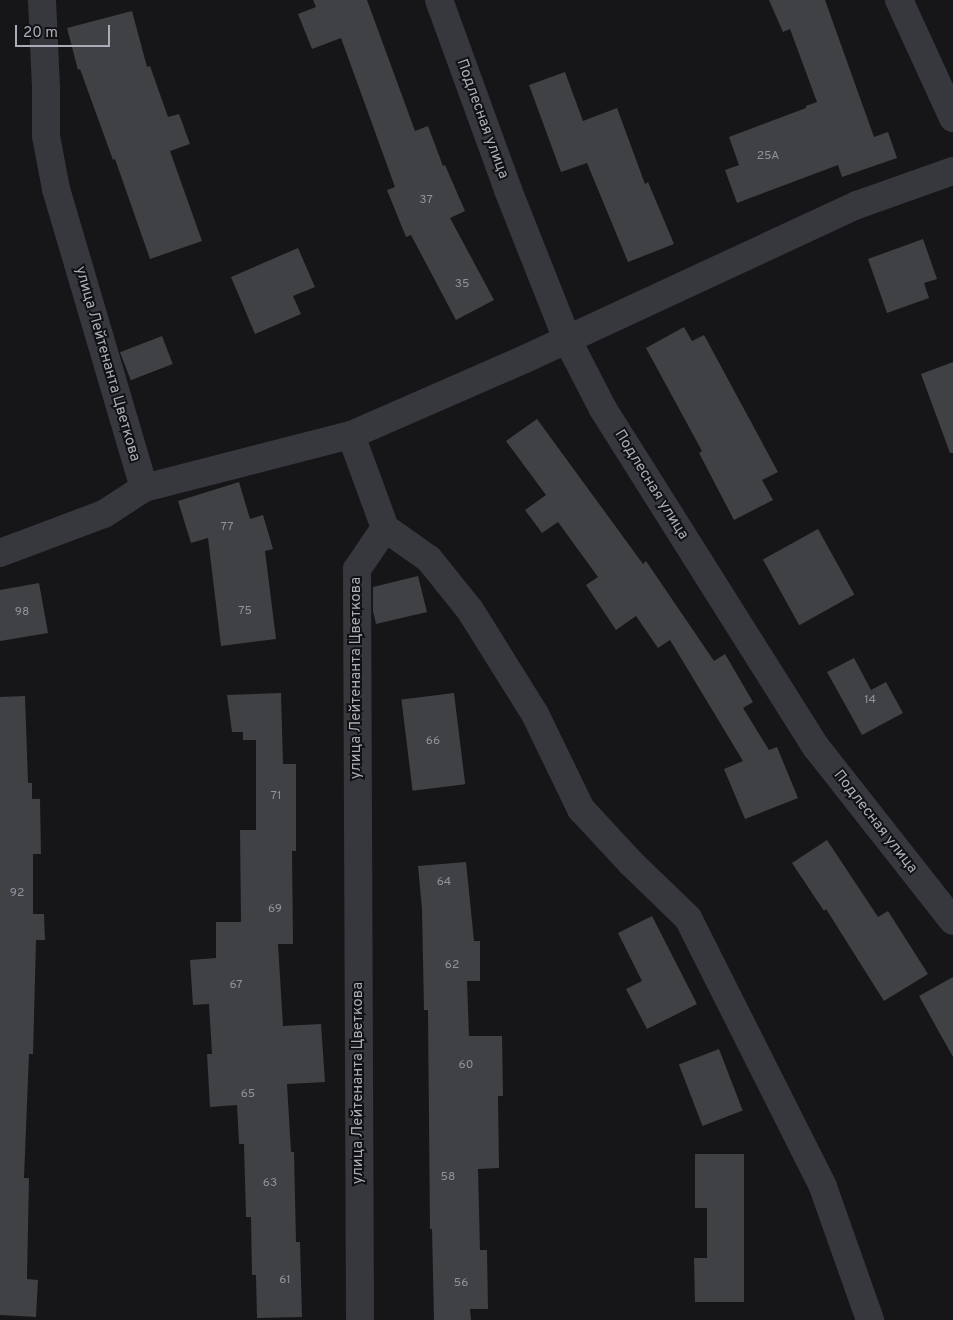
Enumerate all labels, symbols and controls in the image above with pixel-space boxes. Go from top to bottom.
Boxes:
scale bar [18,15,112,47]
text: 20 m [23,24,58,43]
street label: Подлесная улица [452,57,512,181]
house number: 25А [757,150,779,164]
house number: 37 [419,194,433,208]
street label: улица Лейтенанта Цветкова [70,264,144,464]
house number: 35 [455,278,469,292]
street label: Подлесная улица [610,427,692,543]
house number: 77 [221,521,233,535]
street label: улица Лейтенанта Цветкова [348,577,366,779]
house number: 75 [238,605,252,619]
house number: 98 [15,606,29,620]
house number: 14 [864,694,876,708]
house number: 66 [426,735,440,749]
street label: Подлесная улица [829,767,921,877]
house number: 71 [271,790,281,804]
house number: 64 [437,876,451,890]
house number: 92 [10,887,24,901]
house number: 69 [268,903,282,917]
house number: 62 [445,959,459,973]
house number: 67 [229,979,243,993]
street label: улица Лейтенанта Цветкова [350,982,368,1184]
house number: 60 [459,1059,473,1073]
house number: 65 [241,1088,255,1102]
house number: 58 [441,1171,455,1185]
house number: 63 [263,1177,277,1191]
house number: 61 [279,1274,291,1288]
house number: 56 [454,1277,468,1291]

